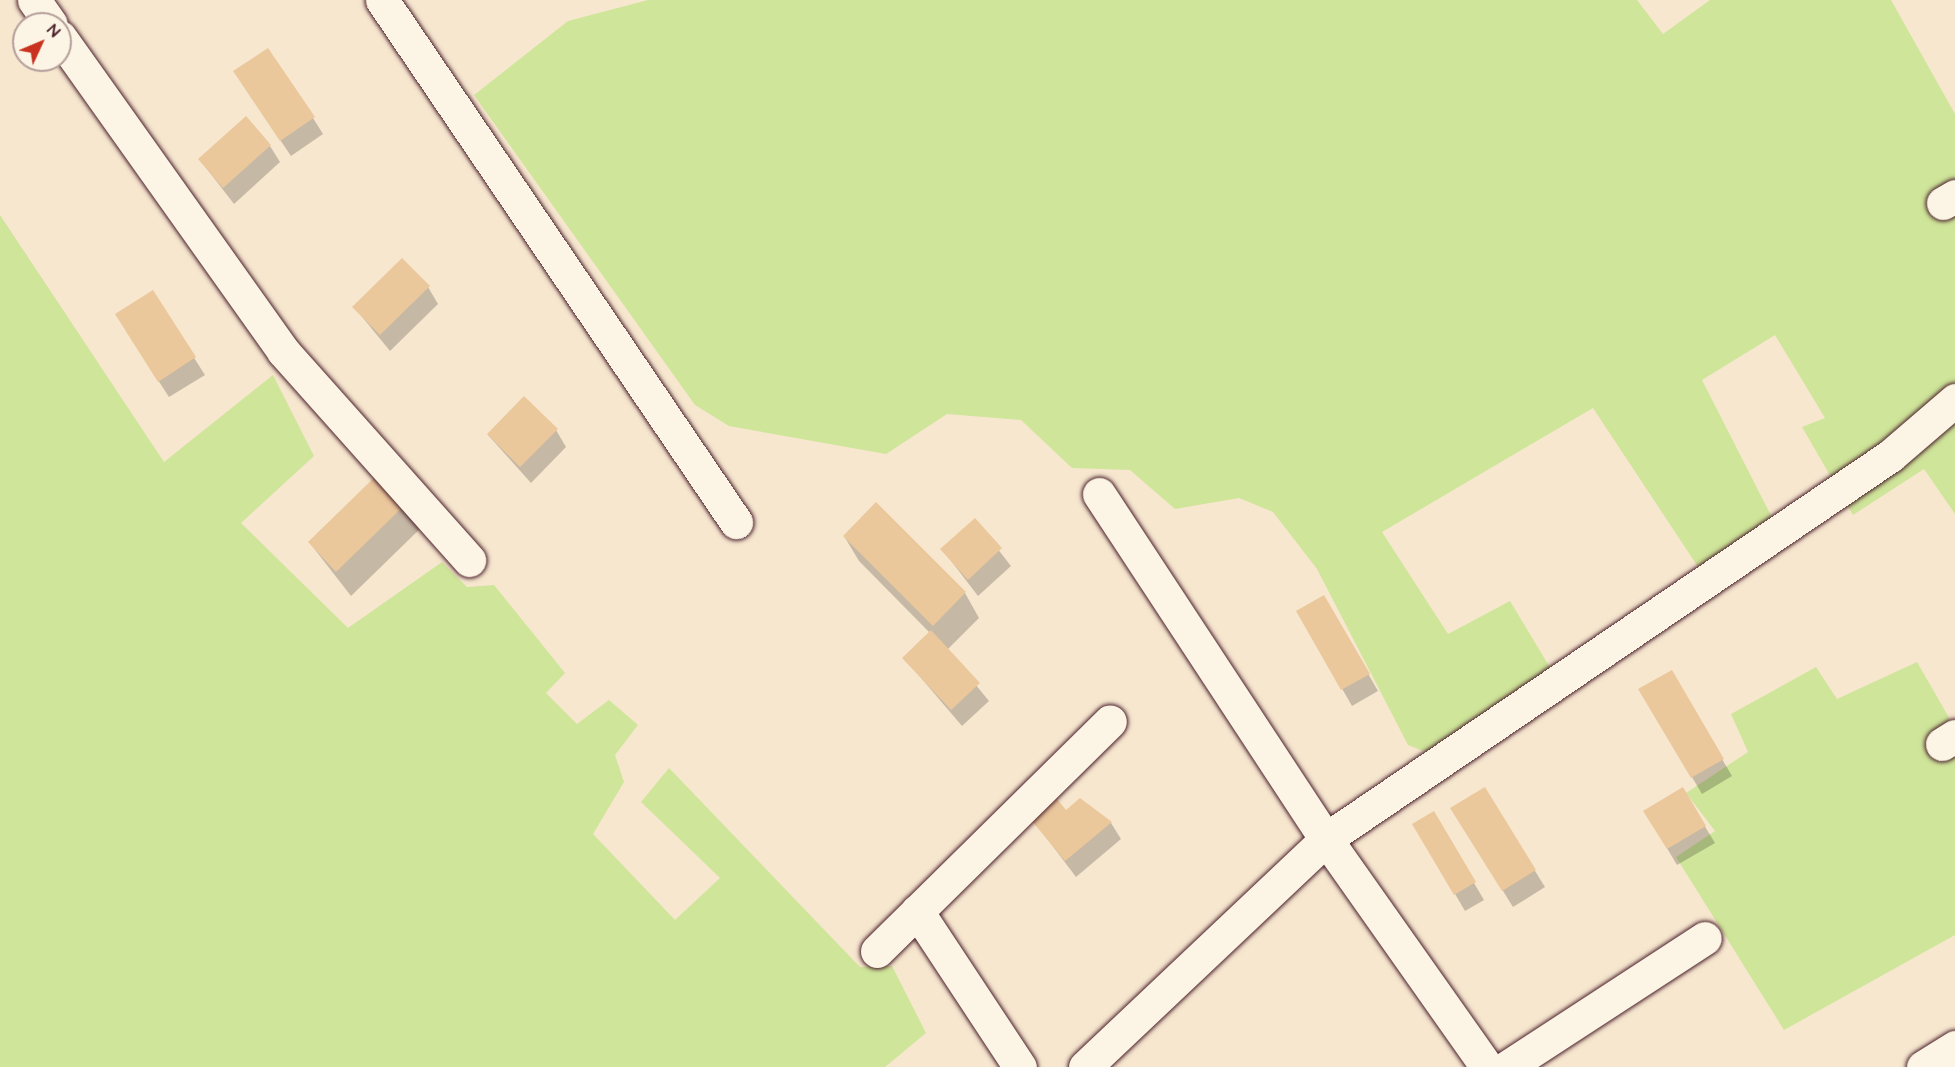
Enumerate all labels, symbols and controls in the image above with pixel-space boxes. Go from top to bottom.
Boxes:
north arrow [12,12,72,72]
text: N [42,20,65,42]

